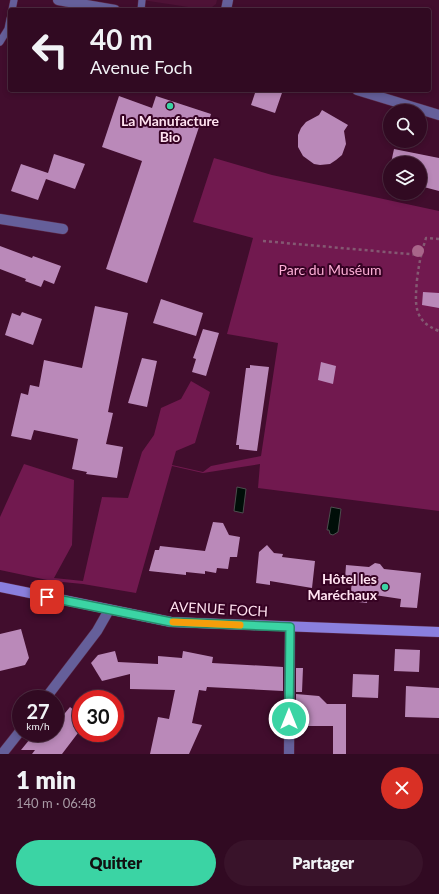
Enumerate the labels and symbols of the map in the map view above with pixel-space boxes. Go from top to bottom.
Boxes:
marker: La Manufacture Bio [165,101,175,111]
place label: La Manufacture Bio [121,112,220,145]
park label: Parc du Muséum [279,261,381,278]
place label: Hôtel les Maréchaux [307,570,378,603]
pin [30,580,64,614]
marker: Hôtel les Maréchaux [380,582,390,592]
street label: AVENUE FOCH [170,597,268,620]
speed limit sign: 30 [72,690,124,742]
position arrow [268,698,310,740]

